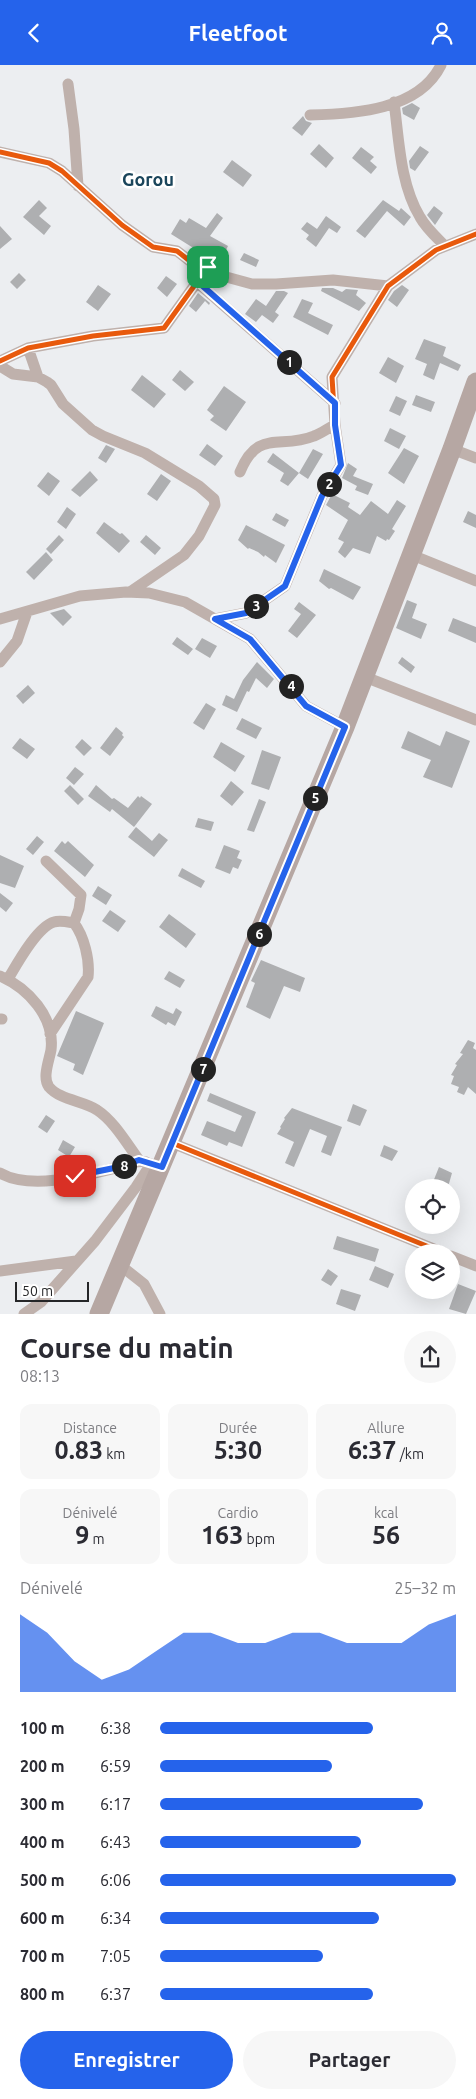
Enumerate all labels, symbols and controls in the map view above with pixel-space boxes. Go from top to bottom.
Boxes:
icon: back [20,19,48,47]
icon: person [428,19,456,47]
text: Fleetfoot [189,20,287,45]
district label: Gorou [122,169,174,189]
pin [187,246,229,288]
icon: arrive [194,253,222,281]
pin: 1 [276,349,302,375]
text: 1 [286,354,293,370]
pin: 2 [316,471,342,497]
text: 2 [326,476,333,492]
pin: 3 [244,593,268,619]
text: 3 [253,598,260,614]
pin: 4 [278,673,304,699]
text: 4 [288,678,295,694]
pin: 5 [302,785,328,811]
text: 5 [312,790,319,806]
pin: 6 [246,921,272,947]
text: 6 [256,926,263,942]
pin: 7 [190,1057,216,1081]
text: 7 [200,1061,207,1077]
pin: 8 [112,1153,136,1179]
pin [54,1155,96,1197]
text: 8 [121,1158,128,1174]
icon: check [61,1162,89,1190]
map controls [405,1179,460,1299]
button: locate [405,1179,460,1234]
button: layers [405,1244,460,1299]
scale bar [15,1279,89,1302]
text: 50 m [22,1283,53,1299]
button: share [404,1331,456,1383]
text: Course du matin [20,1332,234,1363]
text: 08:13 [20,1367,60,1385]
text: Distance [63,1420,117,1436]
text: Durée [219,1420,257,1436]
text: Allure [367,1420,405,1436]
text: 0.83 [55,1436,103,1464]
text: 5:30 [214,1436,262,1464]
text: 6:37 [348,1436,396,1464]
text: km [103,1446,125,1462]
text: /km [396,1446,424,1462]
text: Dénivelé [63,1505,117,1521]
text: Cardio [218,1505,258,1521]
text: kcal [374,1505,398,1521]
text: 9 [75,1521,89,1549]
text: 163 [201,1521,243,1549]
text: 56 [372,1521,400,1549]
text: m [89,1531,105,1547]
text: bpm [243,1531,275,1547]
text: Dénivelé [20,1579,83,1597]
text: 25–32 m [394,1579,456,1597]
text: 100 m [20,1719,65,1737]
text: 6:38 [100,1719,131,1737]
text: 200 m [20,1757,65,1775]
text: 6:59 [100,1757,131,1775]
text: 300 m [20,1795,65,1813]
text: 6:17 [100,1795,131,1813]
text: 400 m [20,1833,65,1851]
text: 6:43 [100,1833,131,1851]
text: 500 m [20,1871,65,1889]
text: 6:06 [100,1871,131,1889]
text: 600 m [20,1909,65,1927]
text: 6:34 [100,1909,131,1927]
text: 700 m [20,1947,65,1965]
text: 7:05 [100,1947,131,1965]
text: 800 m [20,1985,65,2003]
text: 6:37 [100,1985,131,2003]
button: Enregistrer [20,2031,233,2089]
button: Partager [243,2031,456,2089]

